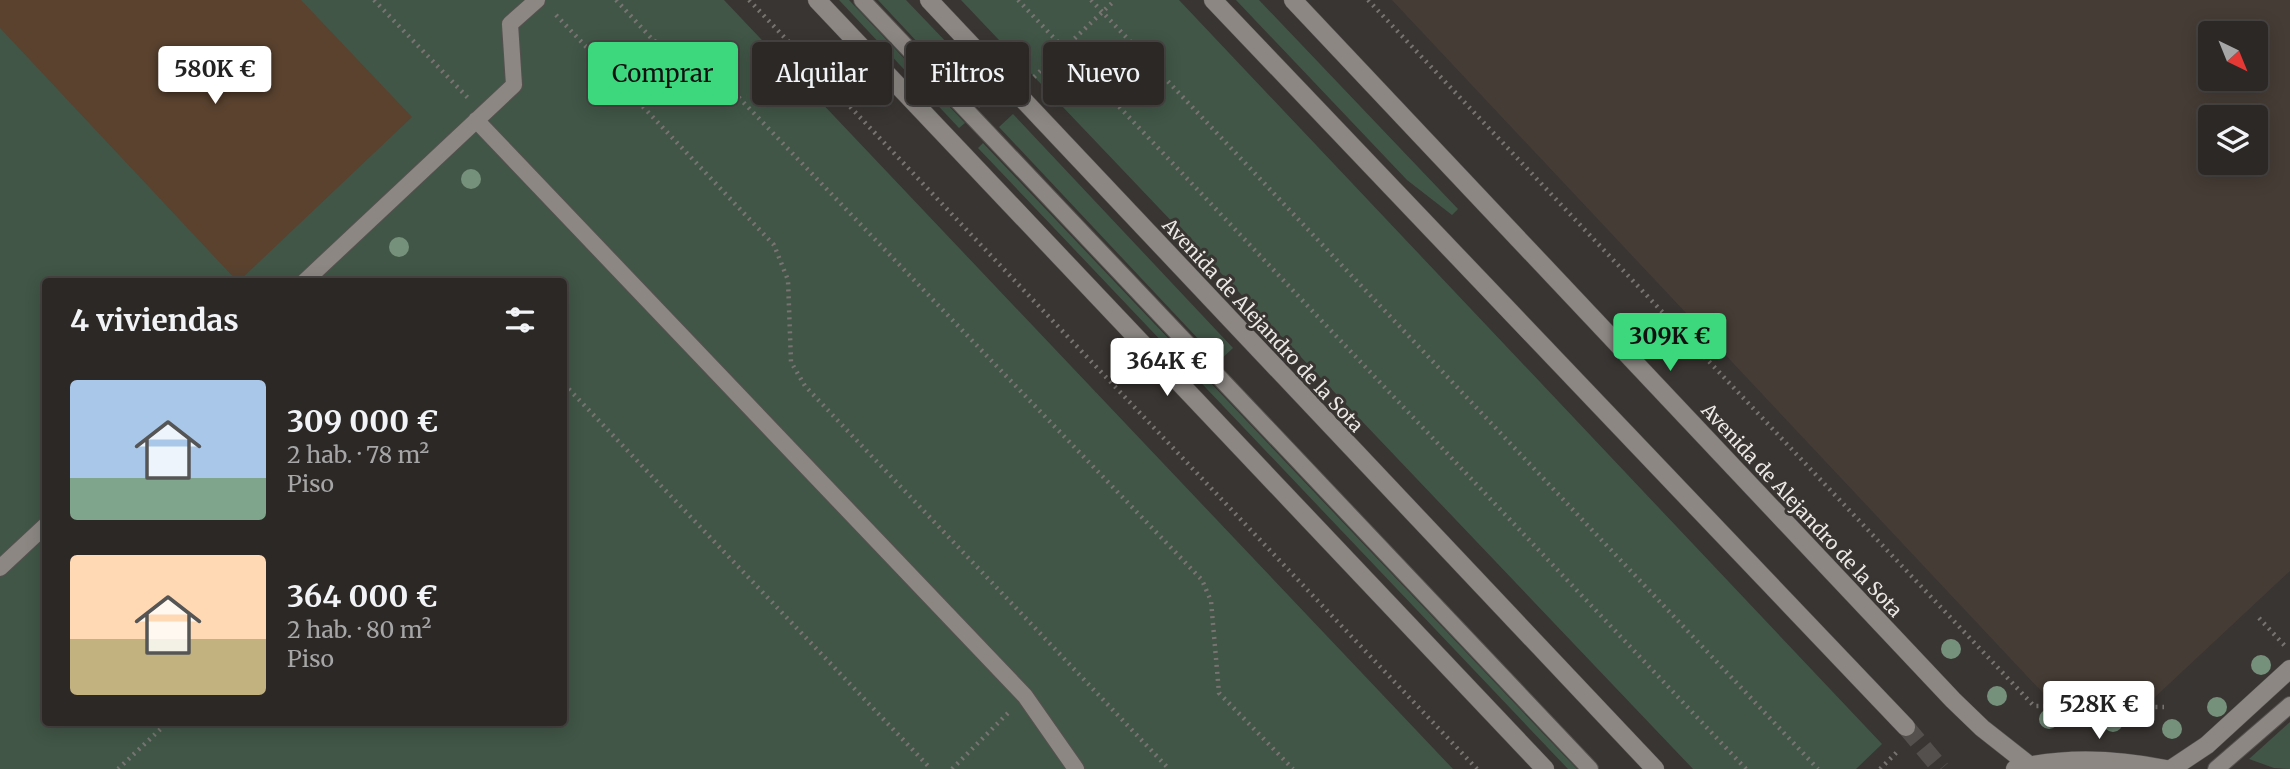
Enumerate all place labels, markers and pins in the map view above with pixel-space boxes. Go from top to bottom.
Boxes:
pin: 580K € [158,46,272,106]
pin: 309K € [1613,314,1727,373]
pin: 364K € [1110,338,1224,398]
pin: 528K € [2042,682,2156,741]

